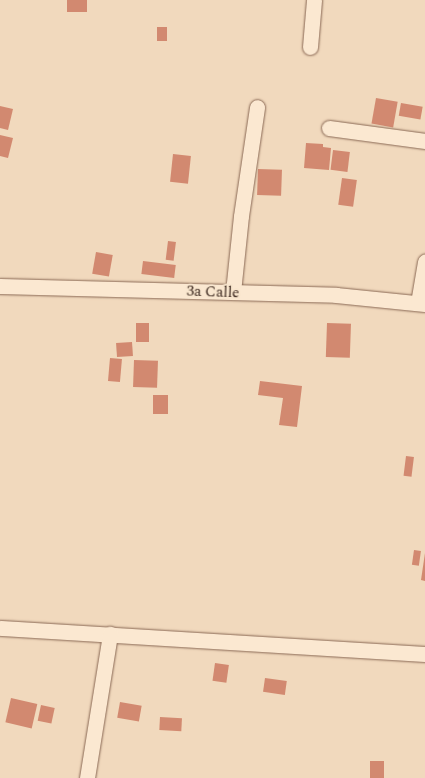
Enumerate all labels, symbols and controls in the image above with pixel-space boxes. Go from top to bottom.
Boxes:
street label: 3a Calle [186,282,240,302]

